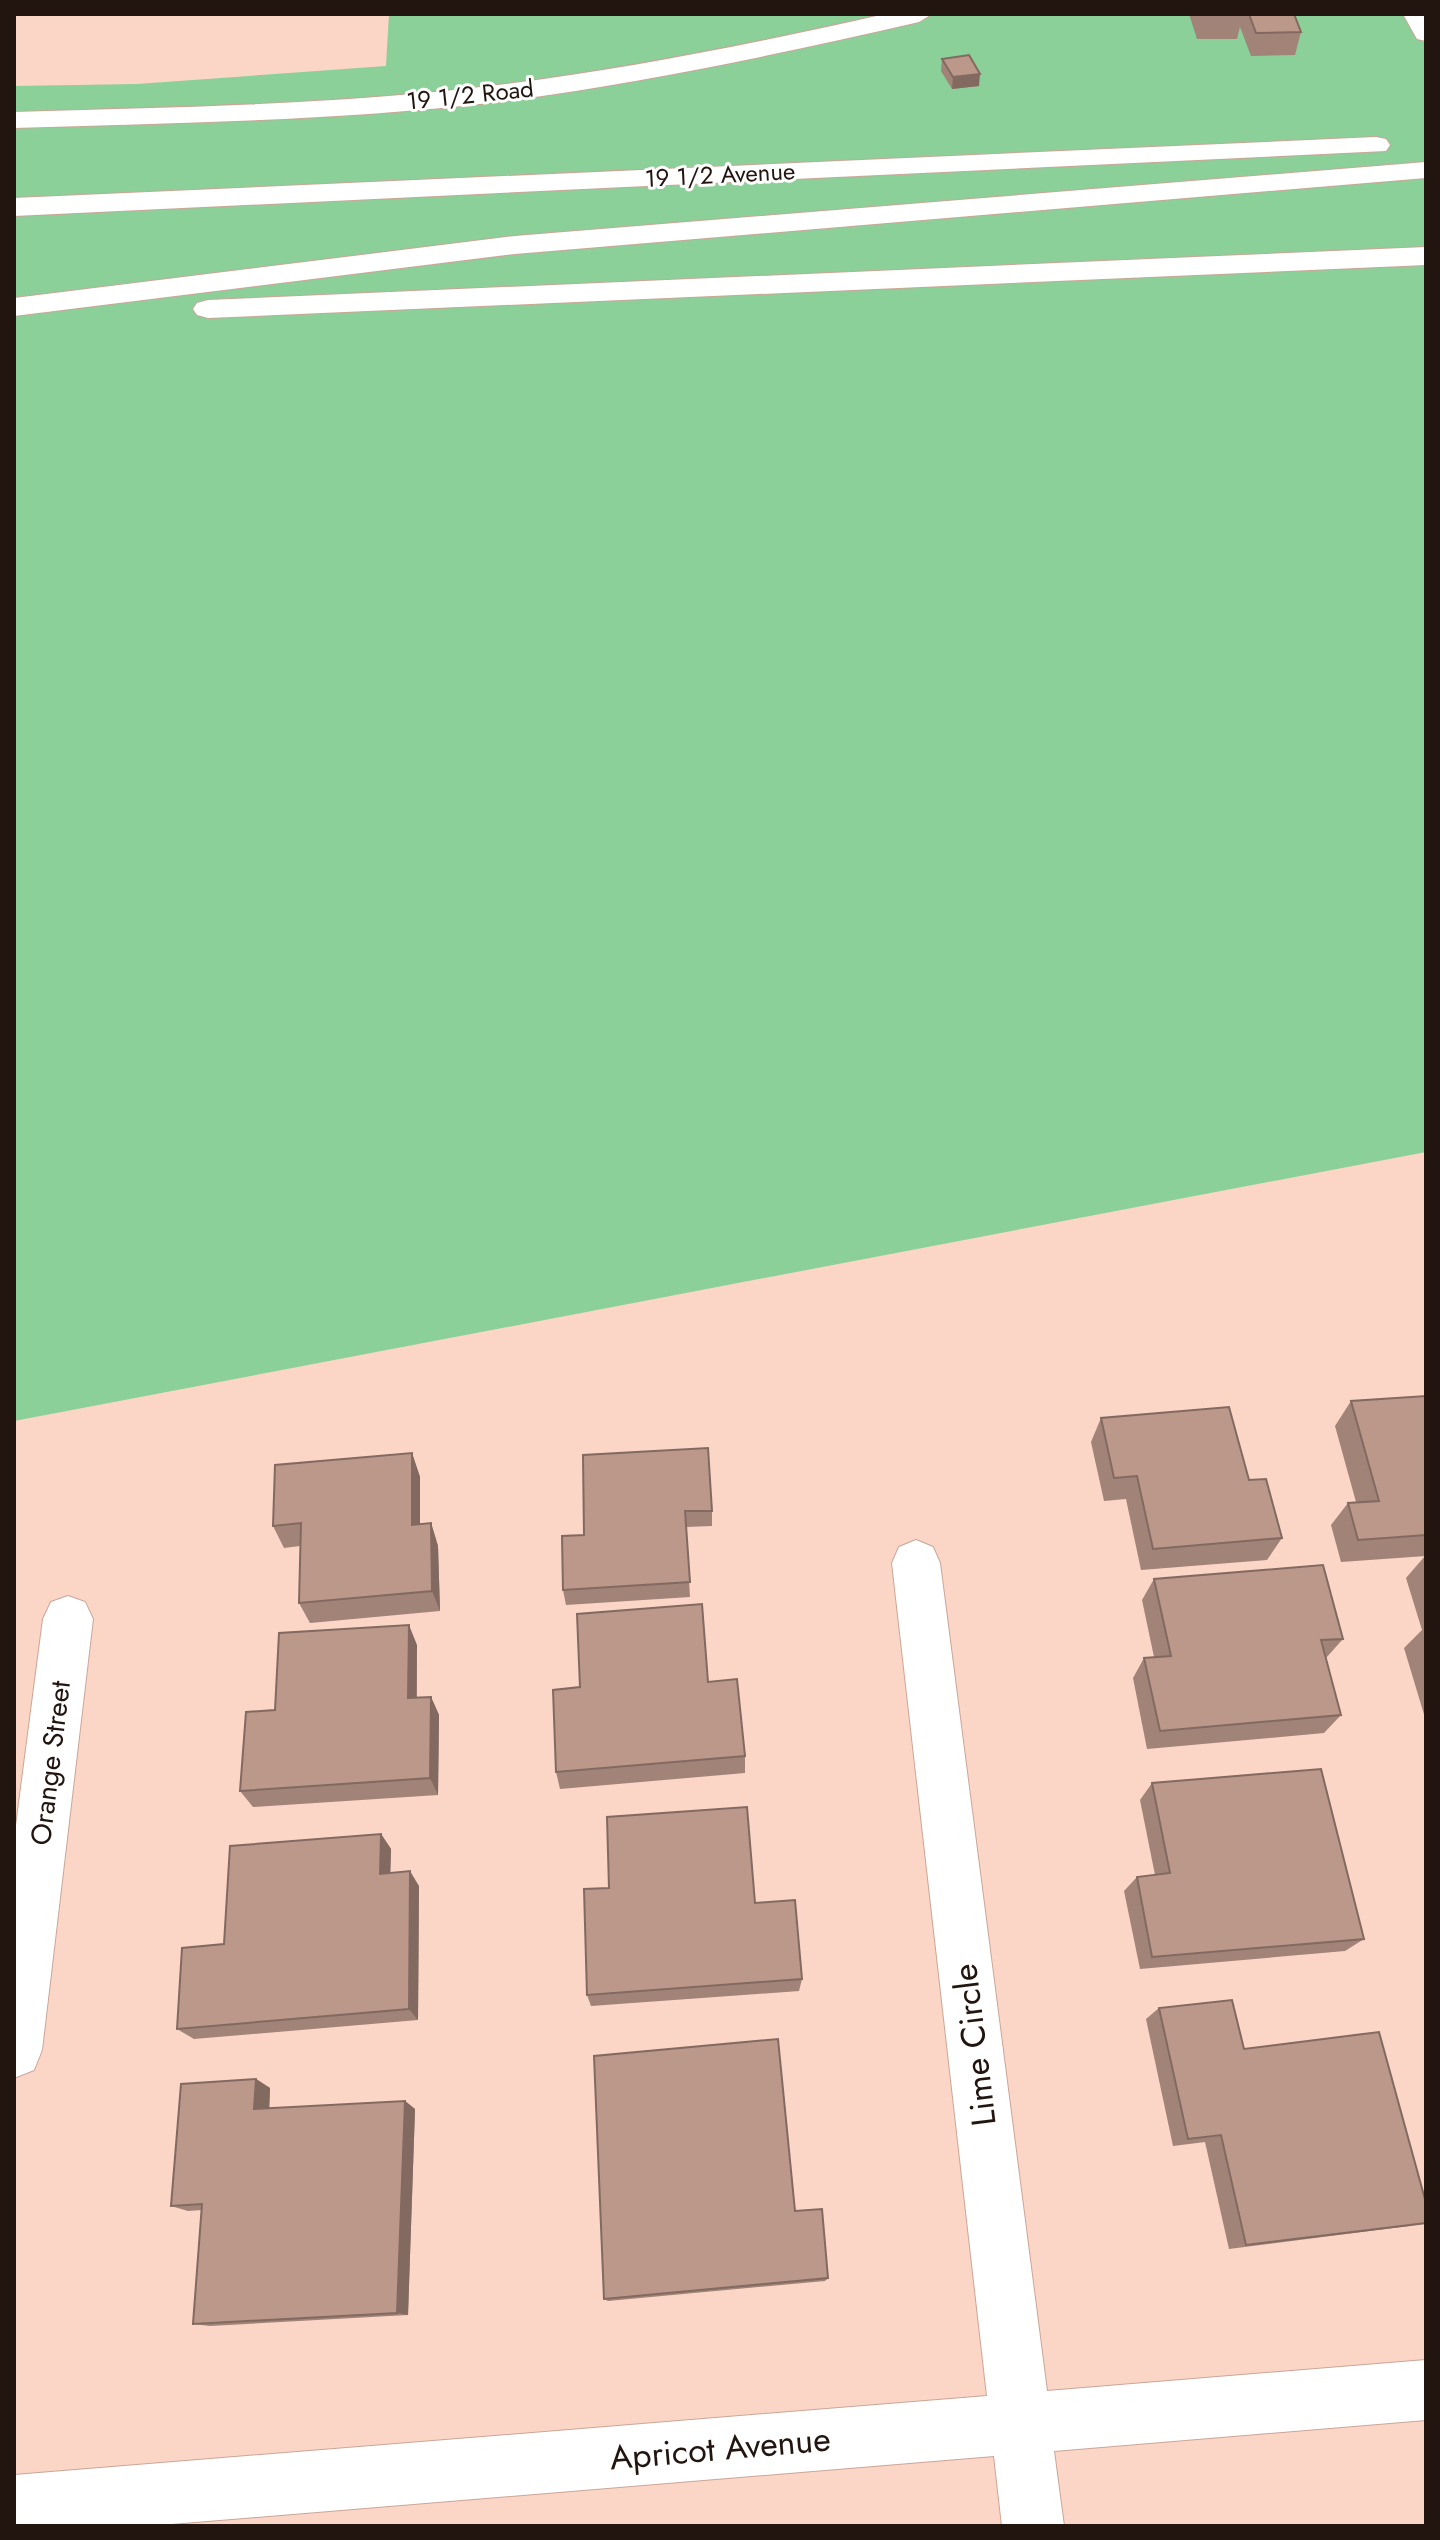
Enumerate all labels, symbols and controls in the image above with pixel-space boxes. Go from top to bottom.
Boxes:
street label: 19 1/2 Road [405,70,535,119]
street label: 19 1/2 Avenue [644,153,796,196]
street label: Orange Street [20,1678,81,1848]
street label: Lime Circle [940,1961,1009,2129]
street label: Apricot Avenue [608,2414,832,2483]

